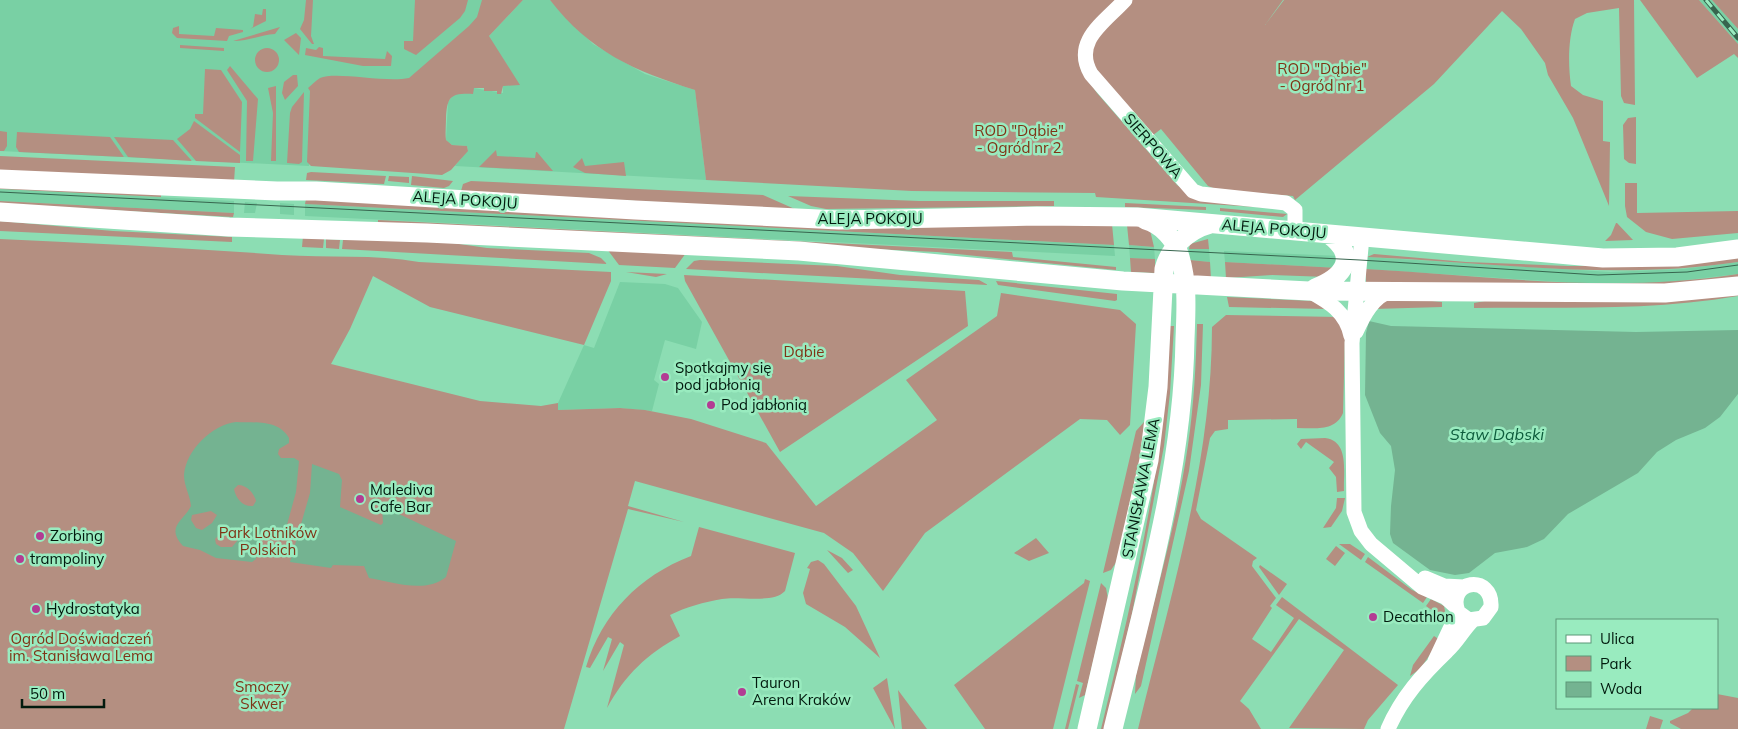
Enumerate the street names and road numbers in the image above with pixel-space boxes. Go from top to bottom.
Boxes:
street label: SIERPOWA [1120,109,1187,182]
street label: ALEJA POKOJU [412,186,518,213]
street label: ALEJA POKOJU [817,209,923,228]
street label: ALEJA POKOJU [1221,214,1327,243]
street label: STANISŁAWA LEMA [1118,416,1163,560]

